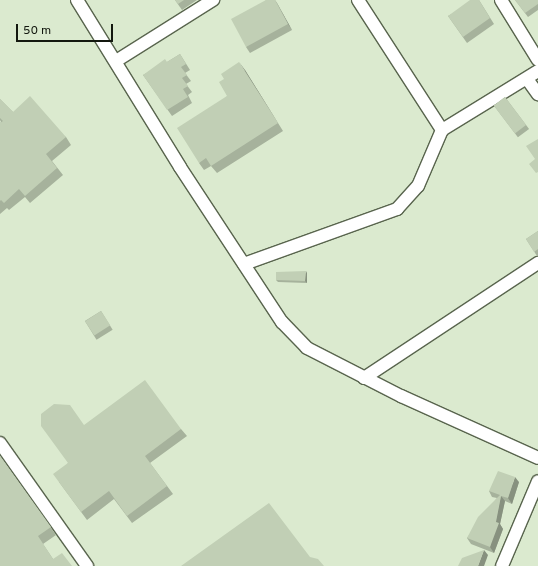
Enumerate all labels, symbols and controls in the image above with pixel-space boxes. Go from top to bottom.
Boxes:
scale bar [18,16,115,42]
text: 50 m [23,23,51,39]

